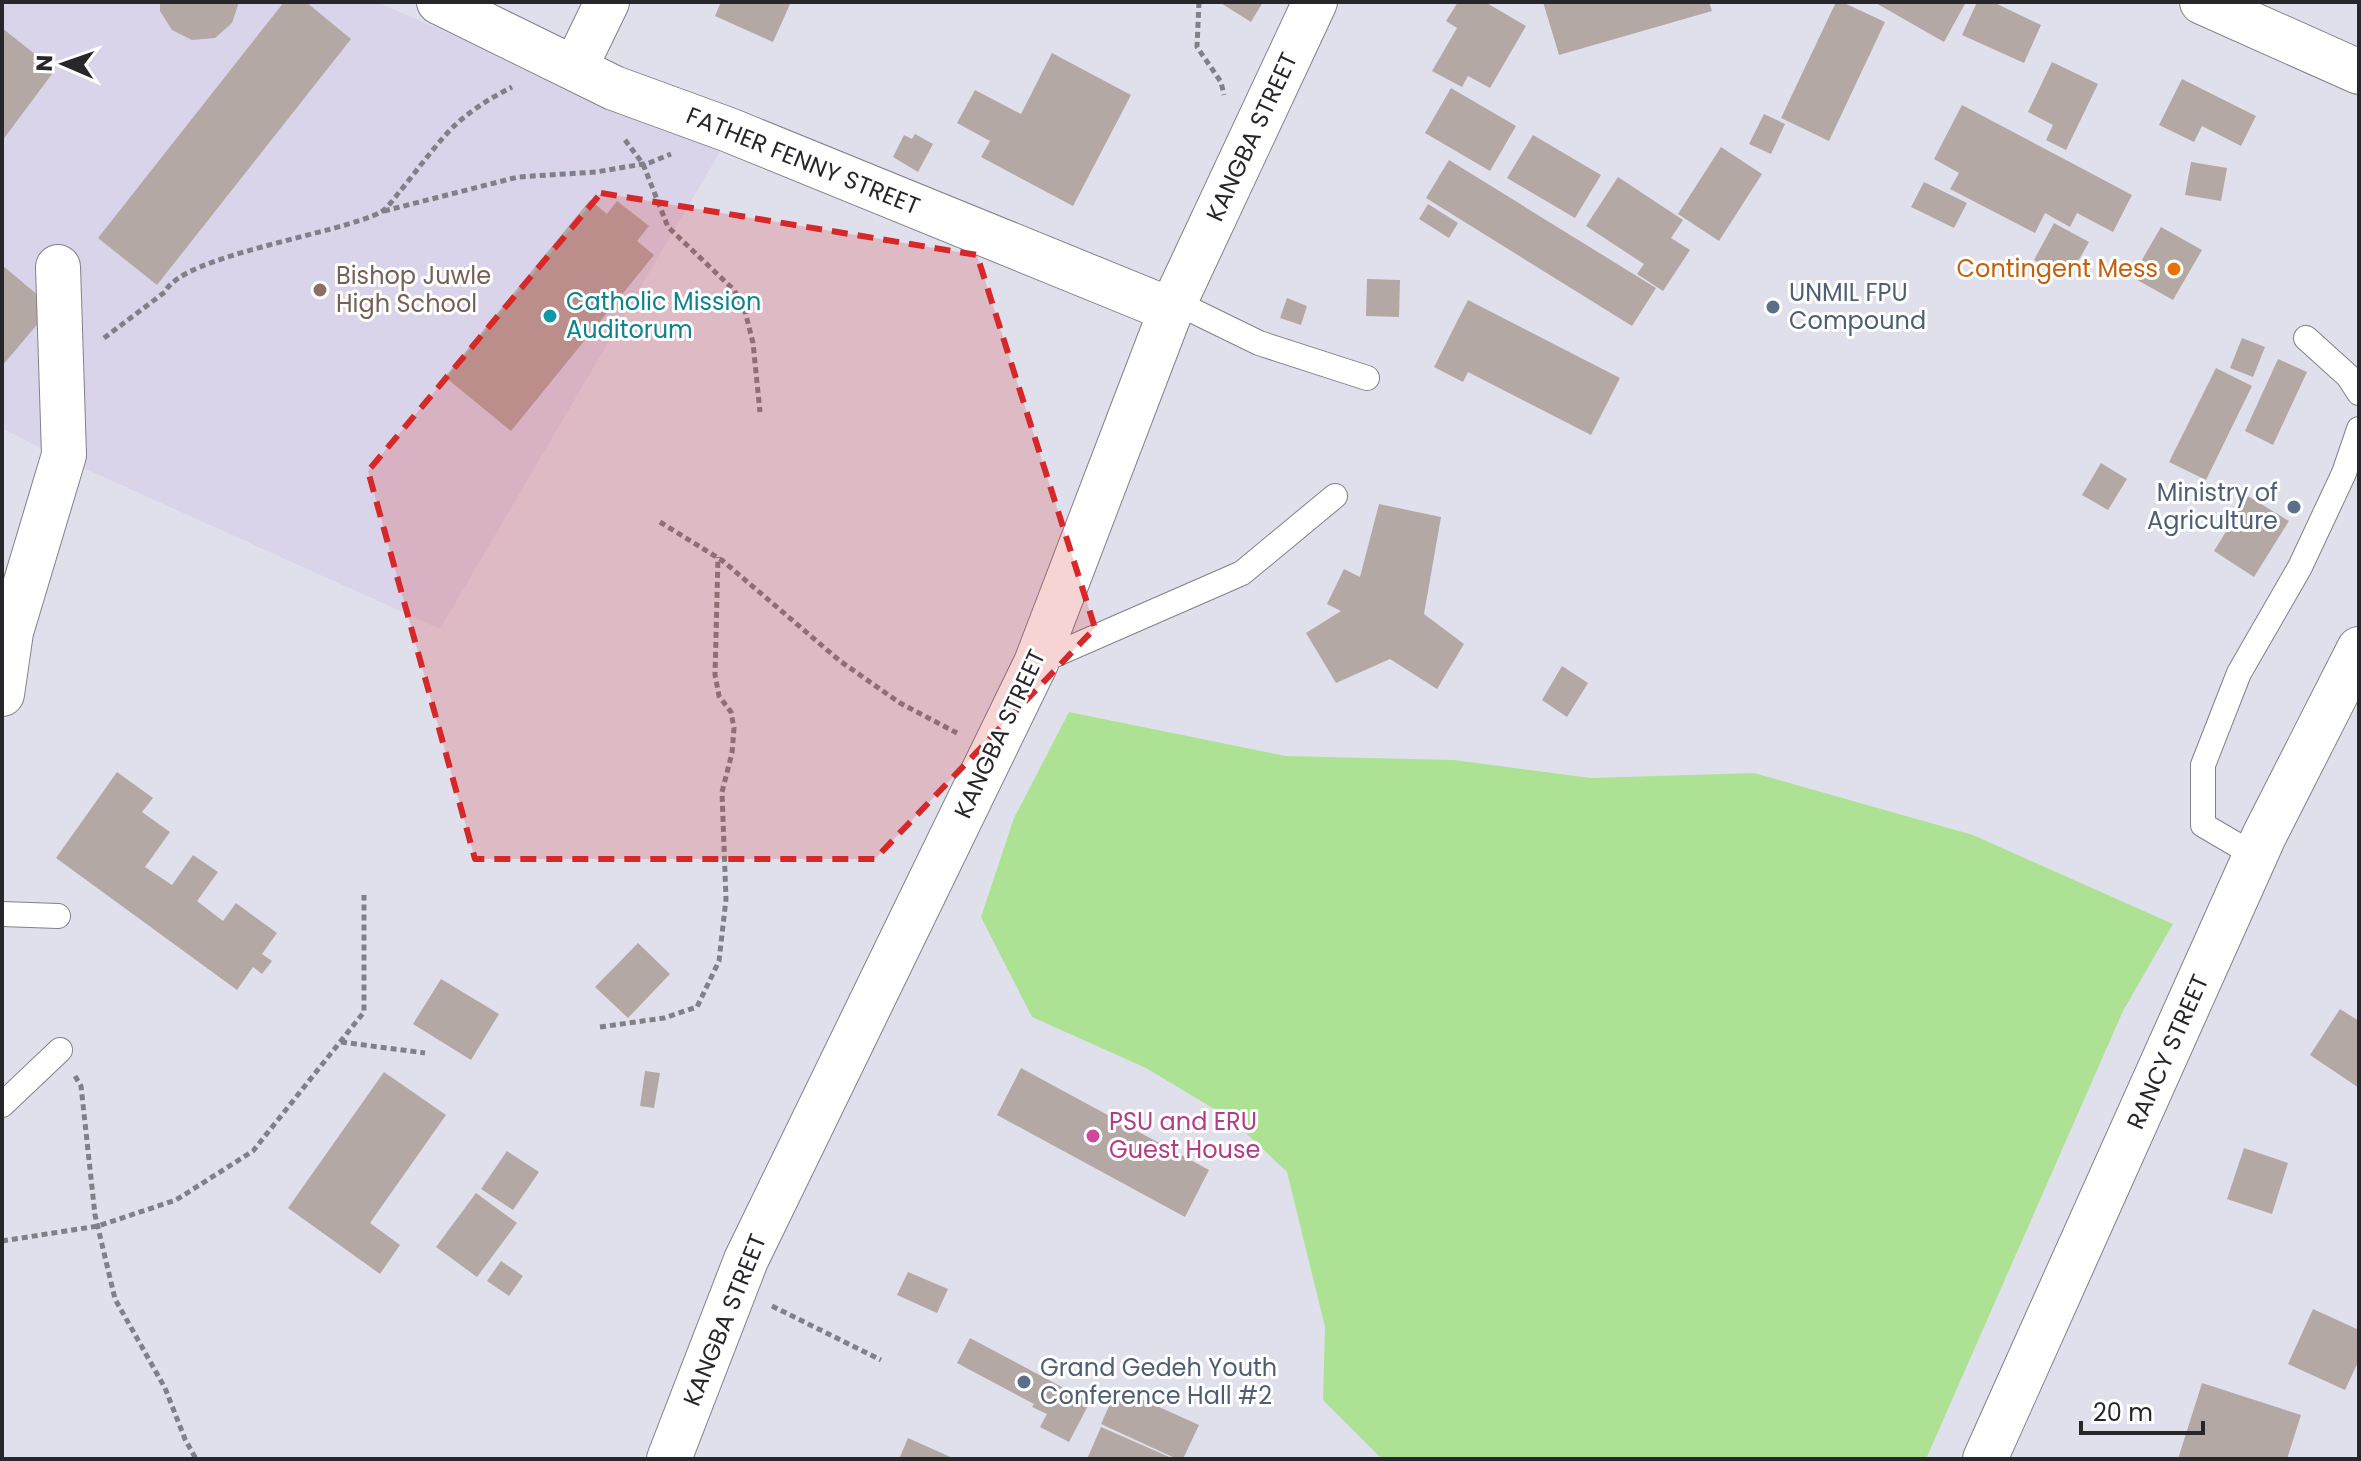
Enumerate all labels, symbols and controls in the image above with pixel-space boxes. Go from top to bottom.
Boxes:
north arrow [24,24,104,104]
street label: KANGBA STREET [1198,47,1305,227]
text: N [29,55,60,72]
street label: FATHER FENNY STREET [682,99,925,222]
place label: Contingent Mess [1957,252,2158,285]
place label: Bishop Juwle High School [336,259,491,320]
marker: Contingent Mess [2165,260,2183,278]
place label: UNMIL FPU Compound [1789,276,1926,337]
marker: Bishop Juwle High School [311,281,329,299]
place label: Catholic Mission Auditorum [566,285,761,346]
marker: UNMIL FPU Compound [1764,298,1782,316]
marker: Catholic Mission Auditorum [541,307,559,325]
place label: Ministry of Agriculture [2147,476,2278,537]
marker: Ministry of Agriculture [2285,498,2303,516]
street label: KANGBA STREET [946,644,1053,824]
street label: RANCY STREET [2119,969,2216,1134]
place label: PSU and ERU Guest House [1109,1105,1260,1166]
marker: PSU and ERU Guest House [1084,1127,1102,1145]
street label: KANGBA STREET [675,1229,774,1411]
place label: Grand Gedeh Youth Conference Hall #2 [1040,1351,1277,1412]
marker: Grand Gedeh Youth Conference Hall #2 [1015,1373,1033,1391]
scale bar [2081,1385,2203,1435]
text: 20 m [2093,1396,2153,1429]

